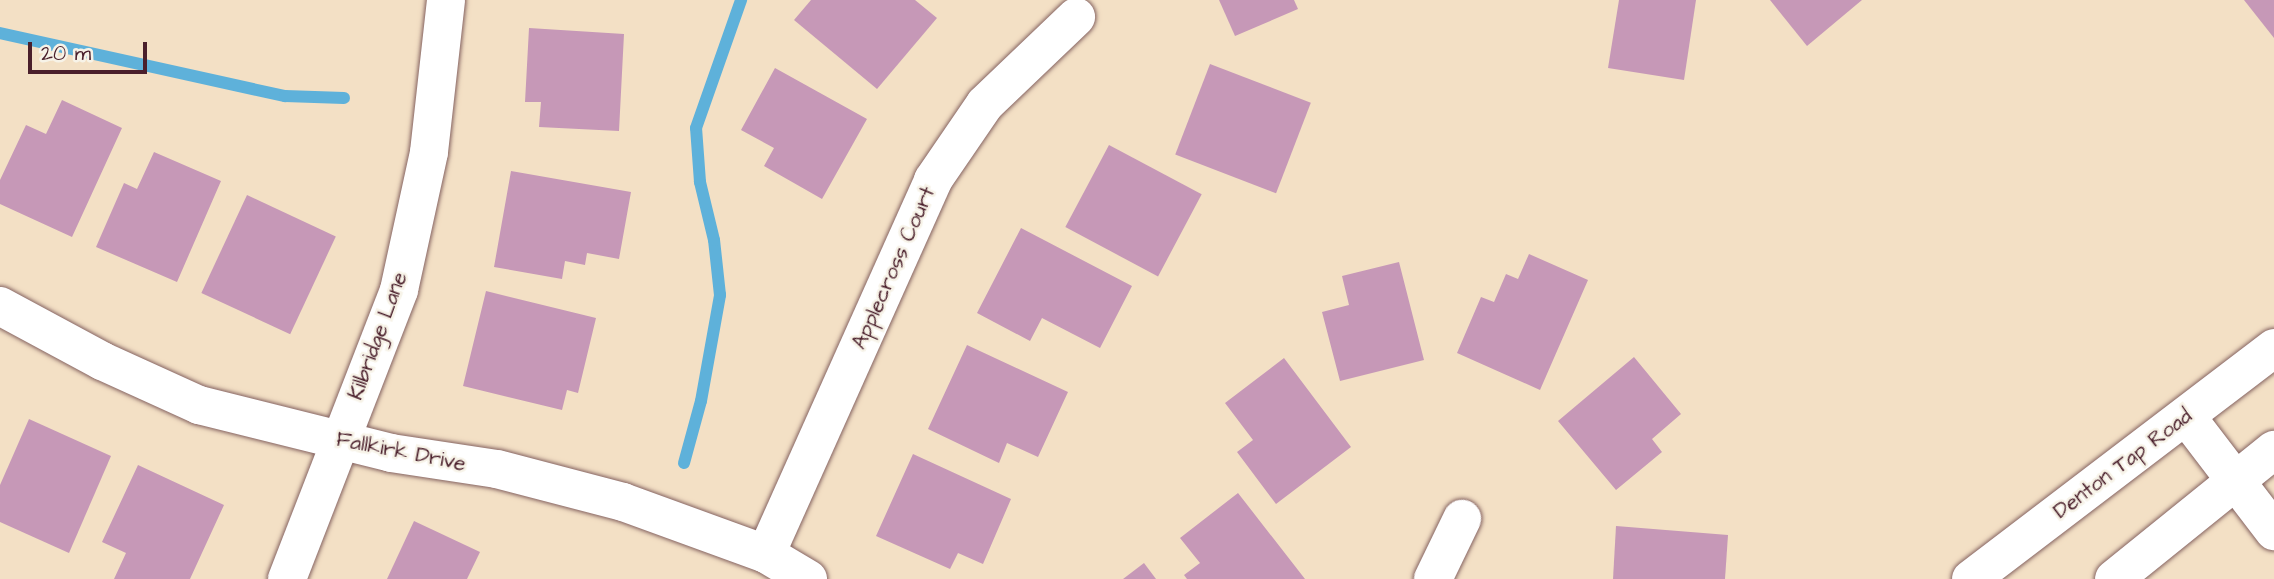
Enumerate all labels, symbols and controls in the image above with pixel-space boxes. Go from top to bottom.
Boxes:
scale bar [32,28,150,72]
text: 20 m [41,39,91,68]
street label: Applecross Court [847,183,941,353]
street label: Kilbridge Lane [343,269,413,403]
street label: Denton Tap Road [2049,404,2197,524]
street label: Fallkirk Drive [334,427,468,477]

